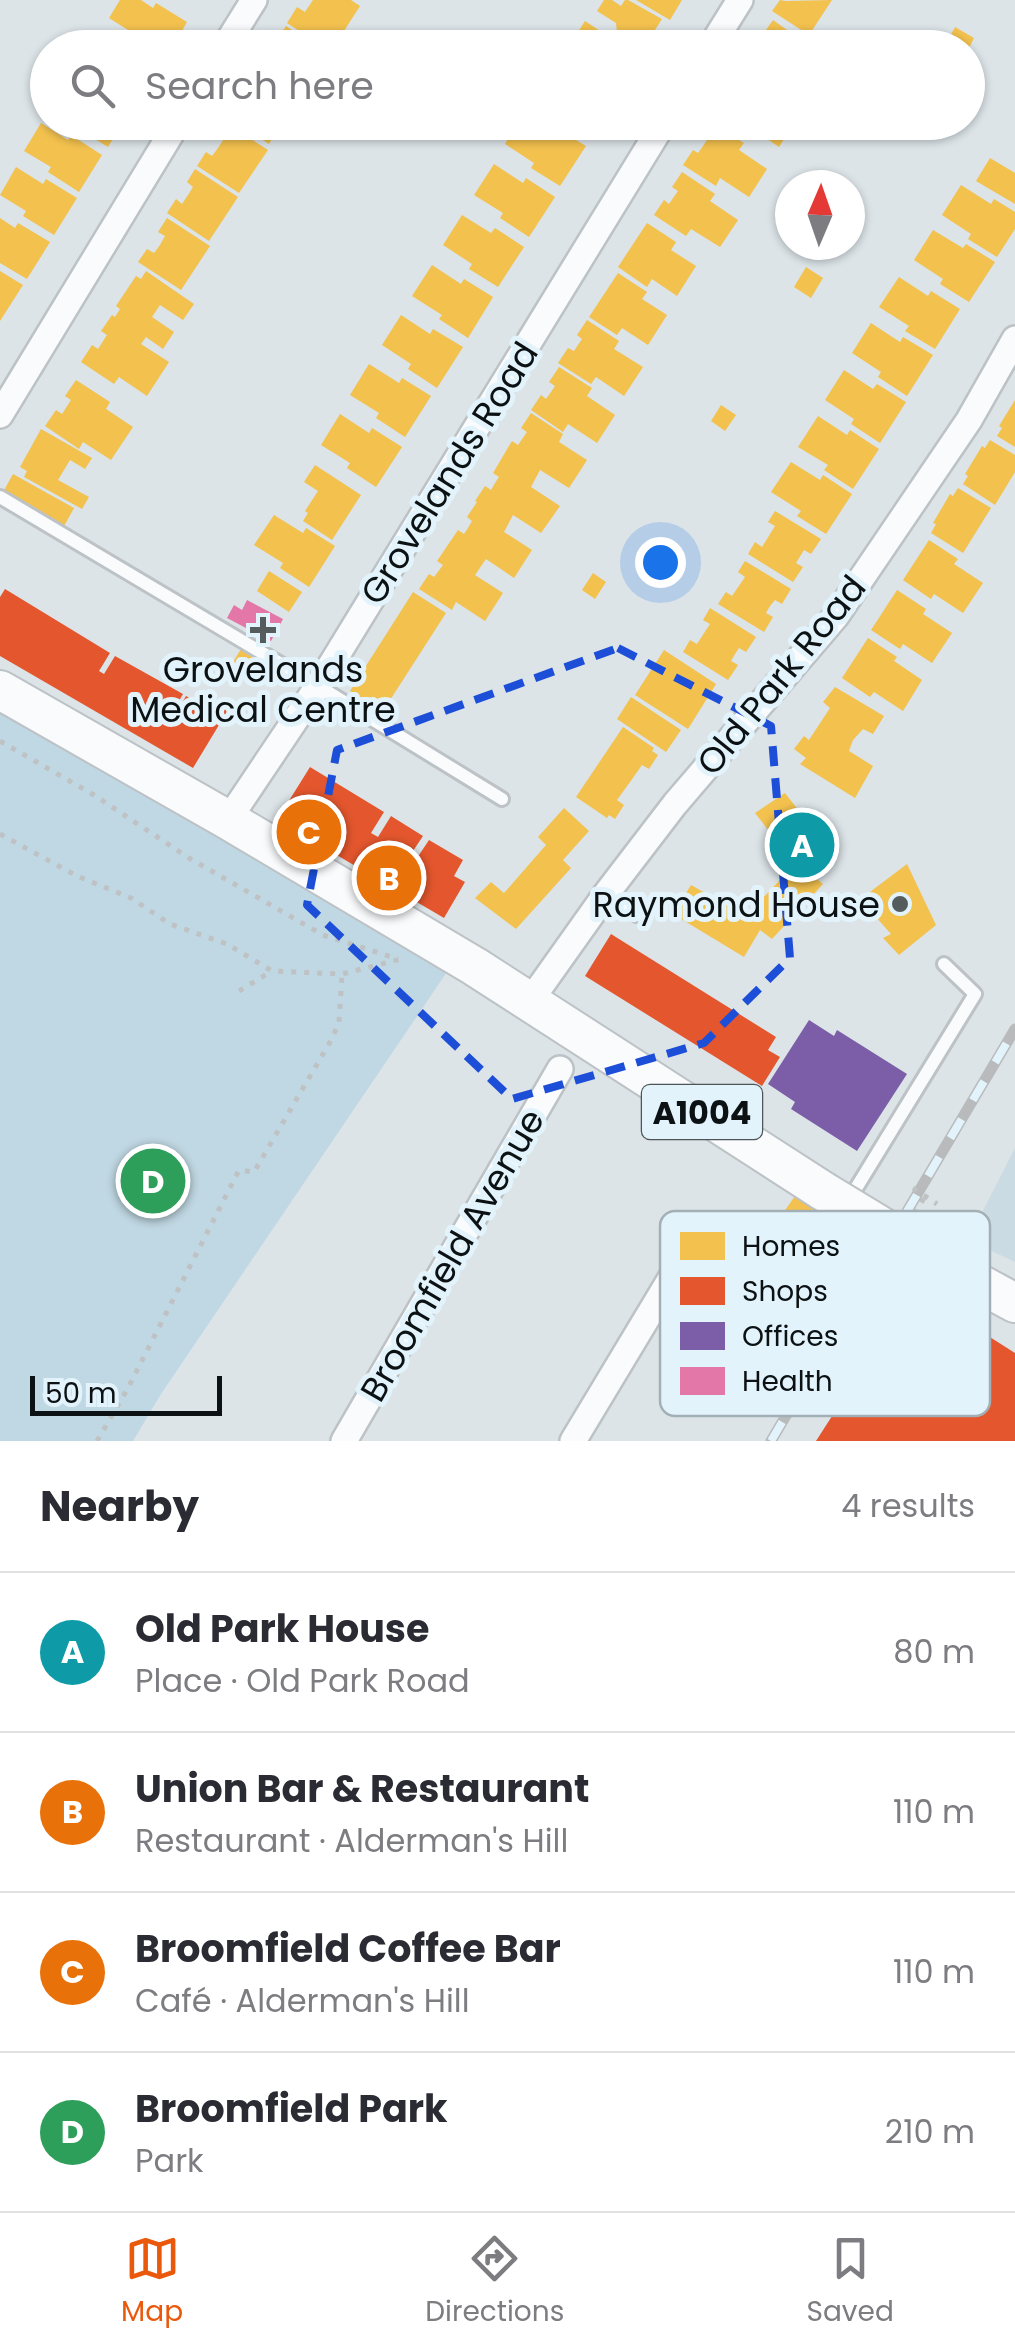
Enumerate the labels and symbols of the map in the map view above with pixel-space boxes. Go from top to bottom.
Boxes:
north arrow [775,170,865,260]
street label: Grovelands Road [348,332,550,614]
your location [635,537,686,588]
street label: Old Park Road [685,565,877,785]
marker: Grovelands Medical Centre [250,617,276,643]
place label: Grovelands Medical Centre [130,645,396,734]
pin: C [276,794,342,870]
pin: A [770,808,834,882]
pin: B [356,840,422,916]
place label: Raymond House [593,880,880,929]
marker: Raymond House [889,893,911,915]
road number: A1004 [642,1085,762,1139]
street label: Broomfield Avenue [348,1100,556,1410]
pin: D [120,1144,186,1218]
legend [660,1211,990,1416]
text: Homes [742,1227,840,1266]
text: Shops [742,1272,828,1311]
text: Offices [742,1317,838,1356]
text: Health [742,1362,833,1401]
scale bar [30,1371,222,1416]

